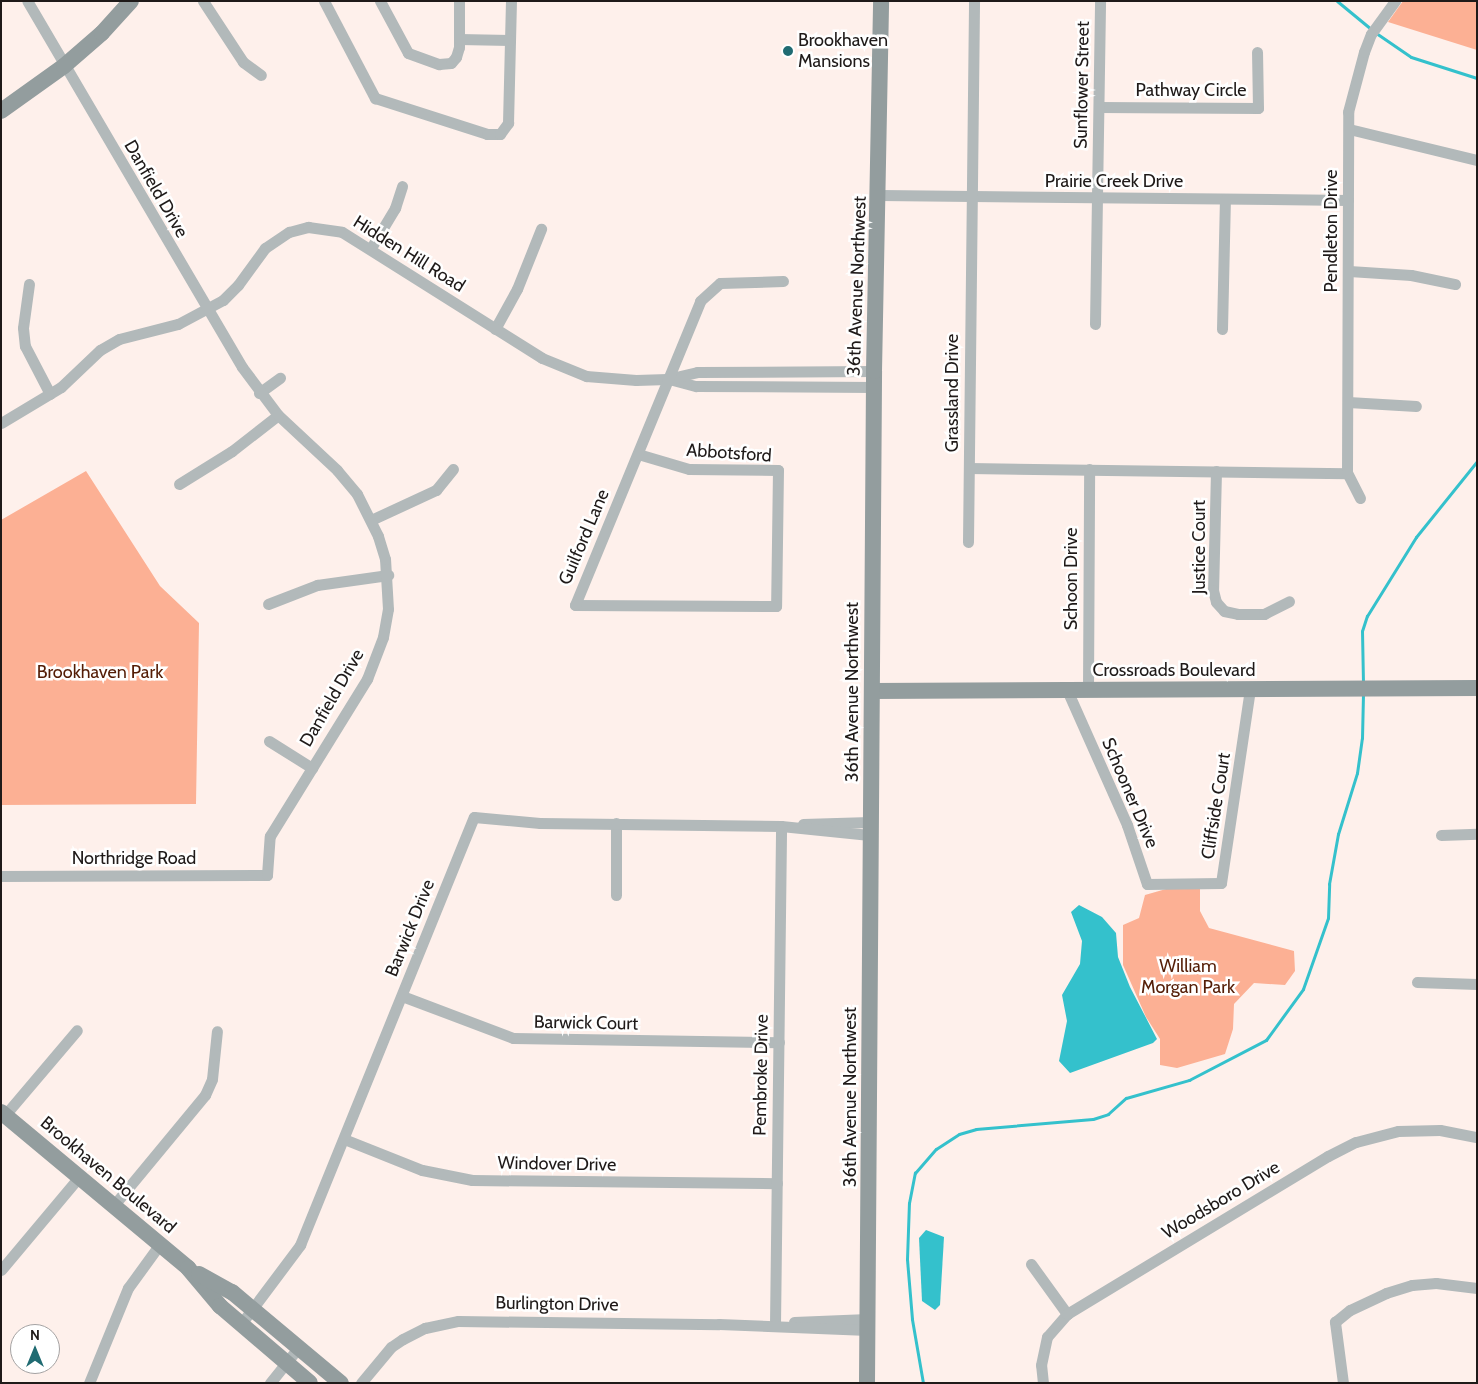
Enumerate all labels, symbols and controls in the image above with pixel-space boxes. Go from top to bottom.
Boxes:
street label: Sunflower Street [1070,21,1094,149]
place label: Brookhaven Mansions [798,30,888,72]
marker: Brookhaven Mansions [782,45,794,57]
street label: Pathway Circle [1135,79,1247,101]
street label: Danfield Drive [119,136,193,242]
street label: Pendleton Drive [1320,169,1342,293]
street label: Prairie Creek Drive [1045,170,1183,192]
street label: 36th Avenue Northwest [843,196,871,376]
street label: Hidden Hill Road [349,211,469,297]
street label: Grassland Drive [941,334,963,452]
street label: Abbotsford [686,439,772,467]
street label: Guilford Lane [554,486,614,588]
street label: Justice Court [1188,500,1210,594]
street label: Schoon Drive [1060,528,1082,630]
street label: 36th Avenue Northwest [841,602,863,782]
street label: Danfield Drive [295,645,369,751]
street label: Crossroads Boulevard [1093,659,1255,681]
park label: Brookhaven Park [37,661,163,683]
street label: Schooner Drive [1097,735,1163,851]
street label: Cliffside Court [1197,751,1235,861]
street label: Northridge Road [72,847,196,869]
street label: Barwick Drive [381,876,439,980]
park label: William Morgan Park [1141,956,1235,999]
street label: 36th Avenue Northwest [839,1007,861,1187]
street label: Barwick Court [534,1011,638,1035]
street label: Pembroke Drive [749,1014,773,1136]
street label: Brookhaven Boulevard [36,1112,180,1238]
street label: Windover Drive [498,1152,616,1176]
street label: Woodsboro Drive [1158,1156,1284,1244]
street label: Burlington Drive [495,1292,619,1316]
north arrow [10,1324,60,1374]
text: N [30,1326,40,1344]

